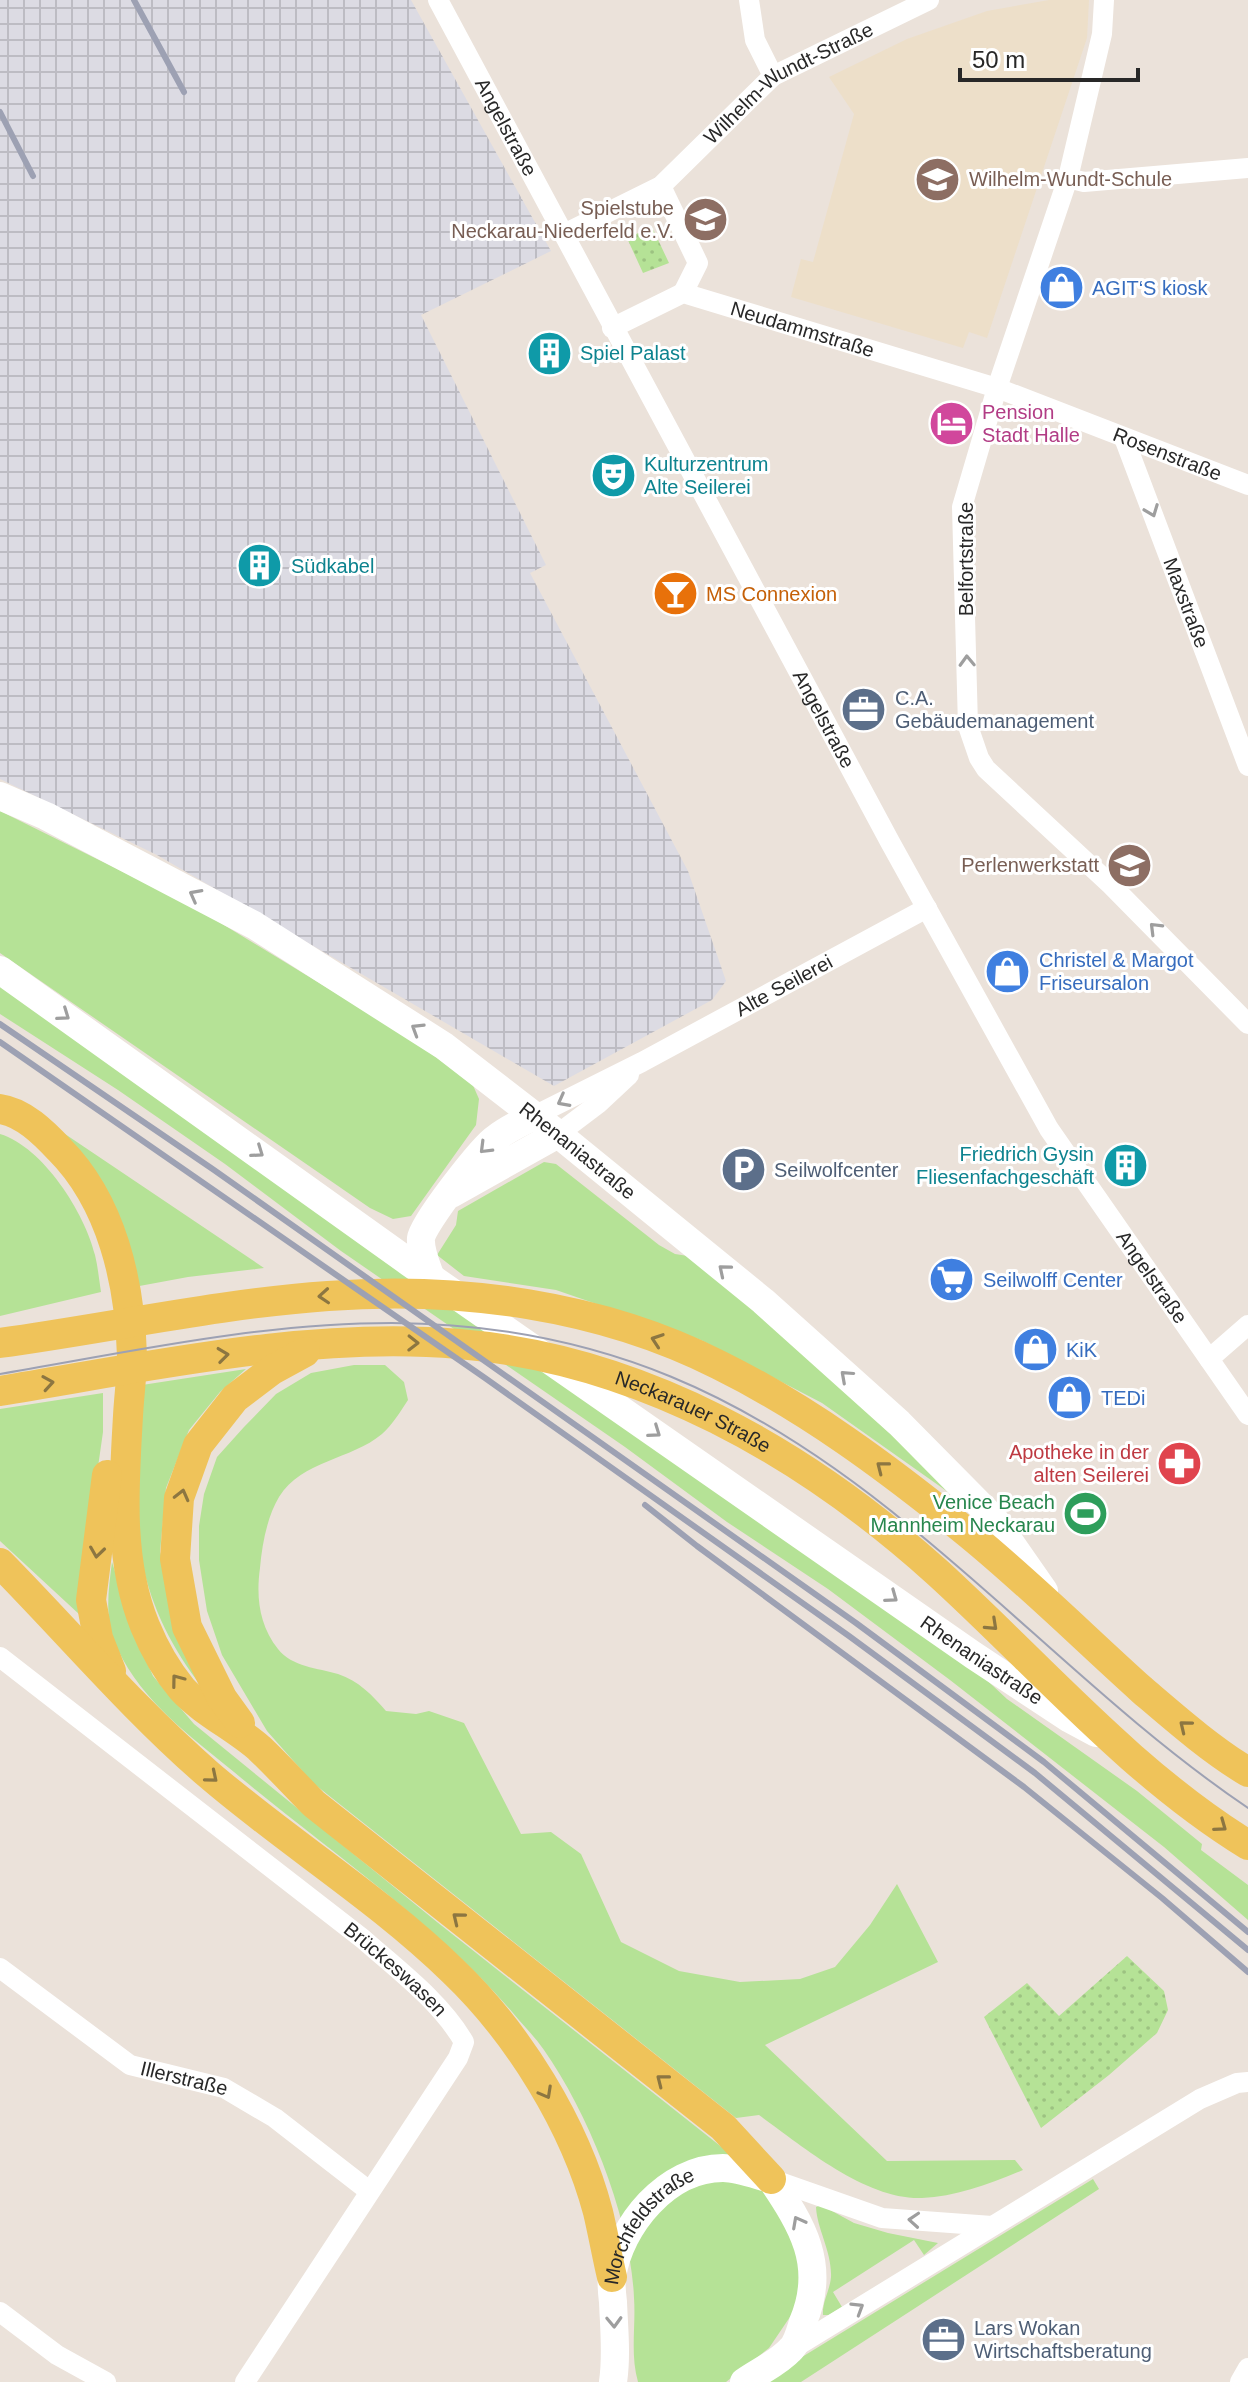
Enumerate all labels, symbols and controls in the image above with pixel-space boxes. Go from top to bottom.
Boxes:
street label: Wilhelm-Wundt-Straße [699,18,877,148]
scale bar [960,32,1138,82]
text: 50 m [972,46,1025,73]
street label: Angelstraße [471,74,541,180]
school or university icon: Wilhelm-Wundt-Schule [914,155,962,203]
place label: Wilhelm-Wundt-Schule [969,168,1172,190]
school or university icon: Spielstube Neckarau-Niederfeld e.V. [681,195,729,243]
place label: Spielstube Neckarau-Niederfeld e.V. [451,197,674,242]
shop icon: AGIT‘S kiosk [1037,264,1085,312]
place label: AGIT‘S kiosk [1092,277,1209,299]
street label: Neudammstraße [728,297,877,361]
building icon: Spiel Palast [525,329,573,377]
place label: Spiel Palast [580,342,686,364]
hotel icon: Pension Stadt Halle [927,400,975,448]
place label: Pension Stadt Halle [982,401,1080,446]
street label: Rosenstraße [1110,423,1225,485]
theatre icon: Kulturzentrum Alte Seilerei [589,452,637,500]
place label: Kulturzentrum Alte Seilerei [644,453,769,498]
street label: Belfortstraße [955,502,977,616]
one-way arrow [1142,503,1159,517]
building icon: Südkabel [236,542,284,590]
place label: Südkabel [291,555,374,577]
street label: Maxstraße [1159,555,1213,651]
bar icon: MS Connexion [651,570,699,618]
place label: MS Connexion [706,583,837,605]
one-way arrow [958,654,975,667]
street label: Angelstraße [789,666,859,772]
office icon: C.A. Gebäudemanagement [840,686,888,734]
place label: C.A. Gebäudemanagement [895,687,1094,732]
school or university icon: Perlenwerkstatt [1106,841,1154,889]
place label: Perlenwerkstatt [961,854,1099,876]
one-way arrow [189,889,204,904]
one-way arrow [1149,923,1164,937]
shop icon: Christel & Margot Friseursalon [984,947,1032,995]
place label: Christel & Margot Friseursalon [1039,949,1194,994]
street label: Alte Seilerei [732,950,836,1020]
one-way arrow [55,1005,69,1020]
one-way arrow [412,1024,426,1039]
one-way arrow [557,1092,571,1107]
street label: Rhenaniastraße [515,1098,640,1204]
one-way arrow [480,1139,494,1153]
one-way arrow [249,1142,264,1157]
building icon: Friedrich Gysin Fliesenfachgeschäft [1101,1142,1149,1190]
place label: Friedrich Gysin Fliesenfachgeschäft [916,1143,1094,1188]
parking icon: Seilwolfcenter [719,1146,767,1194]
place label: Seilwolfcenter [774,1159,899,1181]
street label: Angelstraße [1112,1226,1192,1328]
supermarket icon: Seilwolff Center [928,1256,976,1304]
one-way arrow [719,1265,733,1280]
place label: Seilwolff Center [983,1269,1123,1291]
one-way arrow [317,1287,330,1304]
shop icon: KiK [1011,1326,1059,1374]
one-way arrow [651,1333,665,1349]
one-way arrow [407,1334,420,1351]
place label: KiK [1066,1339,1098,1361]
one-way arrow [216,1347,230,1364]
street label: Neckarauer Straße [612,1366,775,1457]
one-way arrow [841,1372,856,1386]
shop icon: TEDi [1046,1374,1094,1422]
one-way arrow [42,1376,55,1393]
place label: TEDi [1101,1387,1145,1409]
one-way arrow [646,1422,660,1437]
pharmacy icon: Apotheke in der alten Seilerei [1156,1439,1204,1487]
place label: Apotheke in der alten Seilerei [1009,1441,1149,1486]
one-way arrow [877,1462,891,1476]
one-way arrow [173,1488,190,1502]
sports icon: Venice Beach Mannheim Neckarau [1062,1490,1110,1538]
place label: Venice Beach Mannheim Neckarau [870,1491,1055,1536]
one-way arrow [89,1545,106,1558]
one-way arrow [883,1587,898,1602]
street label: Rhenaniastraße [917,1611,1047,1709]
one-way arrow [983,1615,997,1630]
one-way arrow [172,1674,186,1689]
one-way arrow [1180,1721,1194,1736]
one-way arrow [203,1767,217,1782]
one-way arrow [1213,1816,1227,1831]
one-way arrow [452,1914,467,1928]
street label: Brückeswasen [340,1918,452,2021]
street label: Illerstraße [138,2057,230,2100]
one-way arrow [656,2075,671,2089]
one-way arrow [537,2084,552,2099]
street label: Morchfeldstraße [600,2163,697,2286]
one-way arrow [907,2212,920,2229]
one-way arrow [793,2216,808,2230]
one-way arrow [849,2303,864,2318]
office icon: Lars Wokan Wirtschaftsberatung [919,2315,967,2363]
one-way arrow [605,2316,622,2329]
place label: Lars Wokan Wirtschaftsberatung [974,2317,1152,2362]

